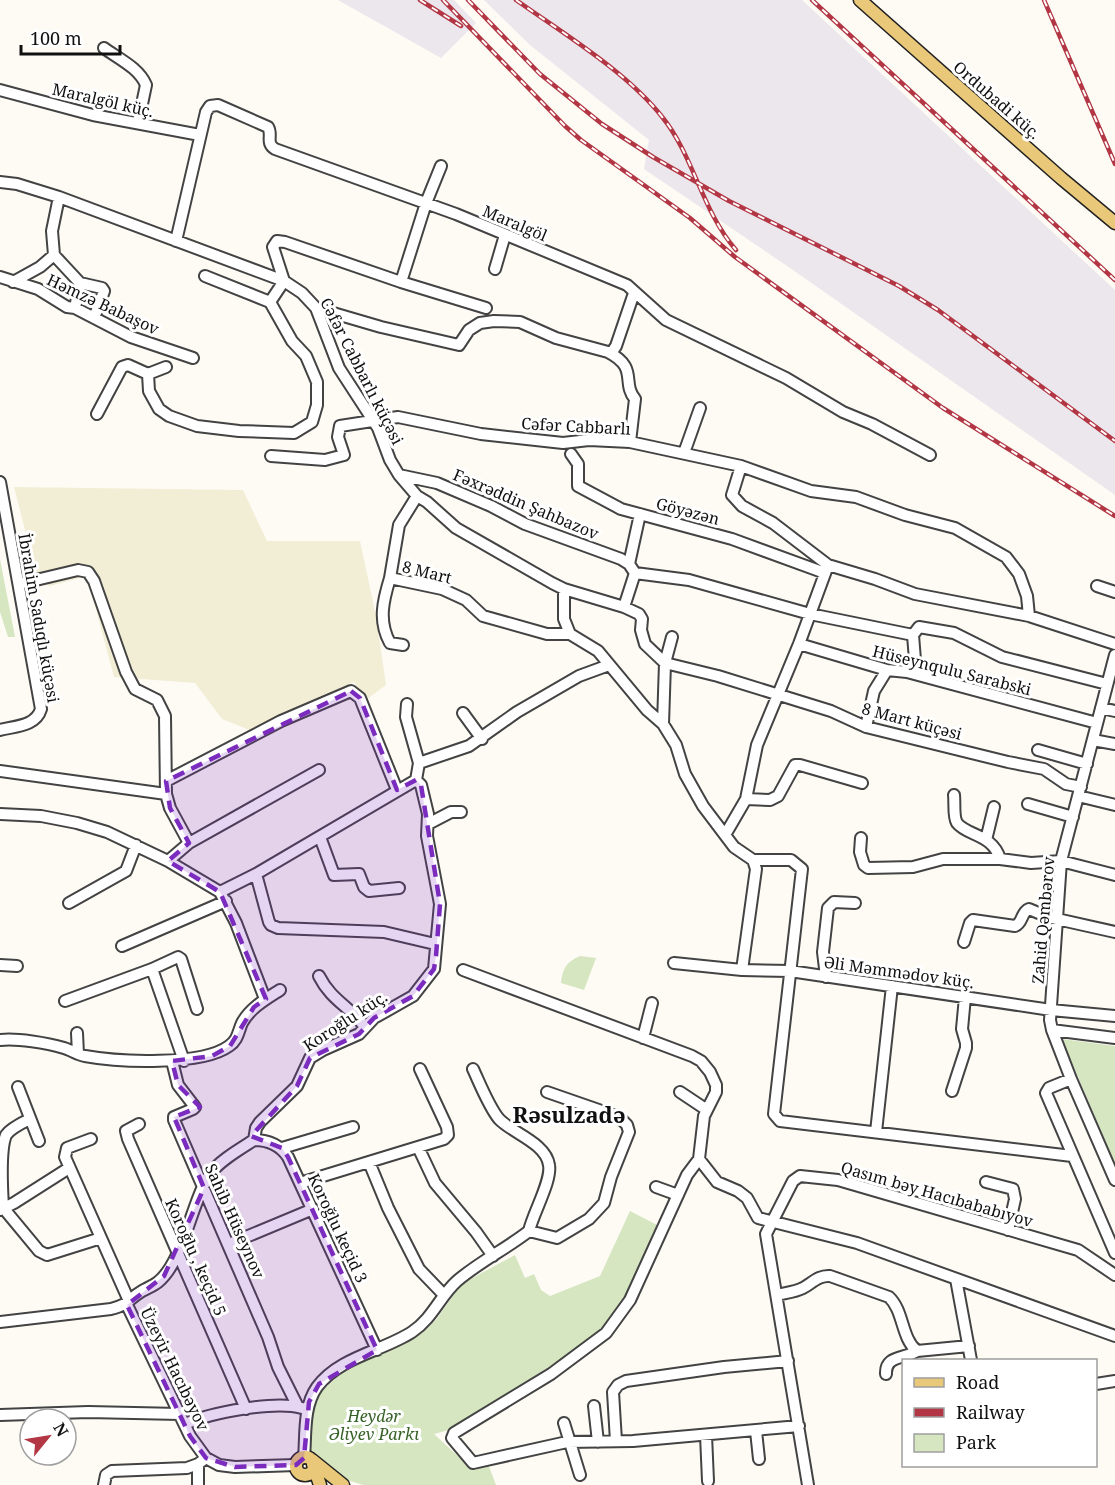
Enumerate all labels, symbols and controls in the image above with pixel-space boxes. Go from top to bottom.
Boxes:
scale bar [21,18,120,56]
text: 100 m [30,26,82,50]
street label: Ordubadi küç. [949,56,1045,144]
street label: Maralgöl küç. [50,78,156,122]
street label: Maralgöl [479,200,551,246]
street label: Həmzə Babaşov [43,268,163,340]
street label: Cəfər Cabbarlı küçəsi [315,294,409,448]
street label: Cəfər Cabbarlı [521,412,631,440]
street label: Fəxrəddin Şahbazov [450,463,603,545]
street label: Göyəzən [654,492,722,530]
street label: İbrahim Sadıqlı küçəsi [13,532,65,704]
street label: 8 Mart [400,555,454,589]
street label: Hüseynqulu Sarabski [870,640,1034,700]
street label: 8 Mart küçəsi [860,697,964,745]
street label: Zahid Qəmbərov [1026,855,1060,985]
street label: Əli Məmmədov küç. [822,951,976,993]
street label: Koroğlu küç. [299,986,391,1056]
district label: Rəsulzadə [513,1099,625,1129]
street label: Qasım bəy Hacıbababıyov [838,1156,1036,1232]
street label: Sahib Hüseynov [200,1160,270,1283]
street label: Koroğlu keçid 3 [303,1170,373,1286]
street label: Koroğlu , keçid 5 [160,1195,232,1319]
street label: Üzeyir Hacıbəyov [136,1304,215,1435]
legend [902,1359,1097,1467]
text: Road [956,1370,999,1394]
text: Railway [956,1400,1026,1424]
park label: Heydər Əliyev Parkı [329,1405,419,1445]
north arrow [18,1407,78,1467]
text: N [48,1419,74,1441]
text: Park [956,1430,996,1454]

